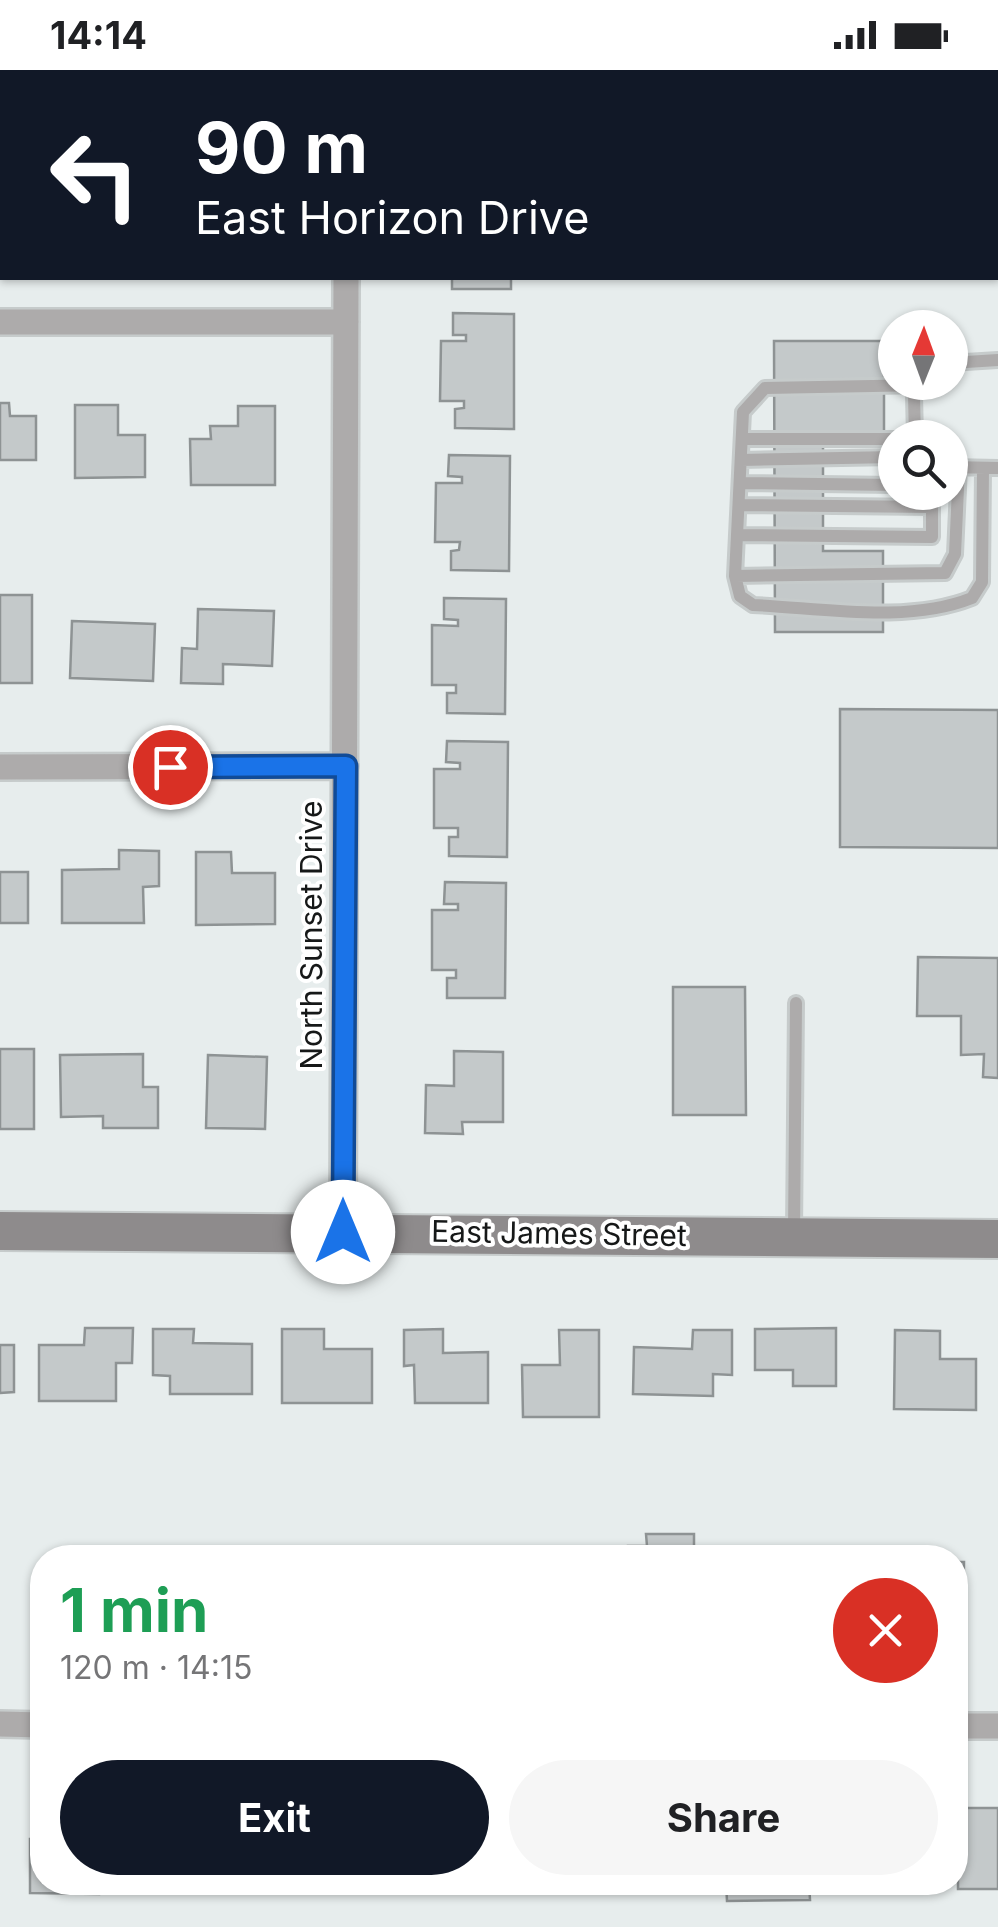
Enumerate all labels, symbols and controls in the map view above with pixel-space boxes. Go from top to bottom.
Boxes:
text: 14:14 [50,12,147,58]
text: 90 m [195,105,368,190]
icon: left [30,110,160,240]
text: East Horizon Drive [195,190,590,245]
north arrow [878,310,968,400]
map controls [878,310,968,510]
button: search [878,420,968,510]
pin [128,725,213,810]
icon: arrive [143,740,198,795]
street label: North Sunset Drive [293,800,329,1070]
position arrow [291,1180,395,1284]
street label: East James Street [431,1213,687,1253]
text: 1 min [60,1574,208,1646]
button: close [833,1578,938,1683]
text: 120 m · 14:15 [60,1648,252,1687]
button: Exit [60,1760,489,1875]
button: Share [509,1760,938,1875]

